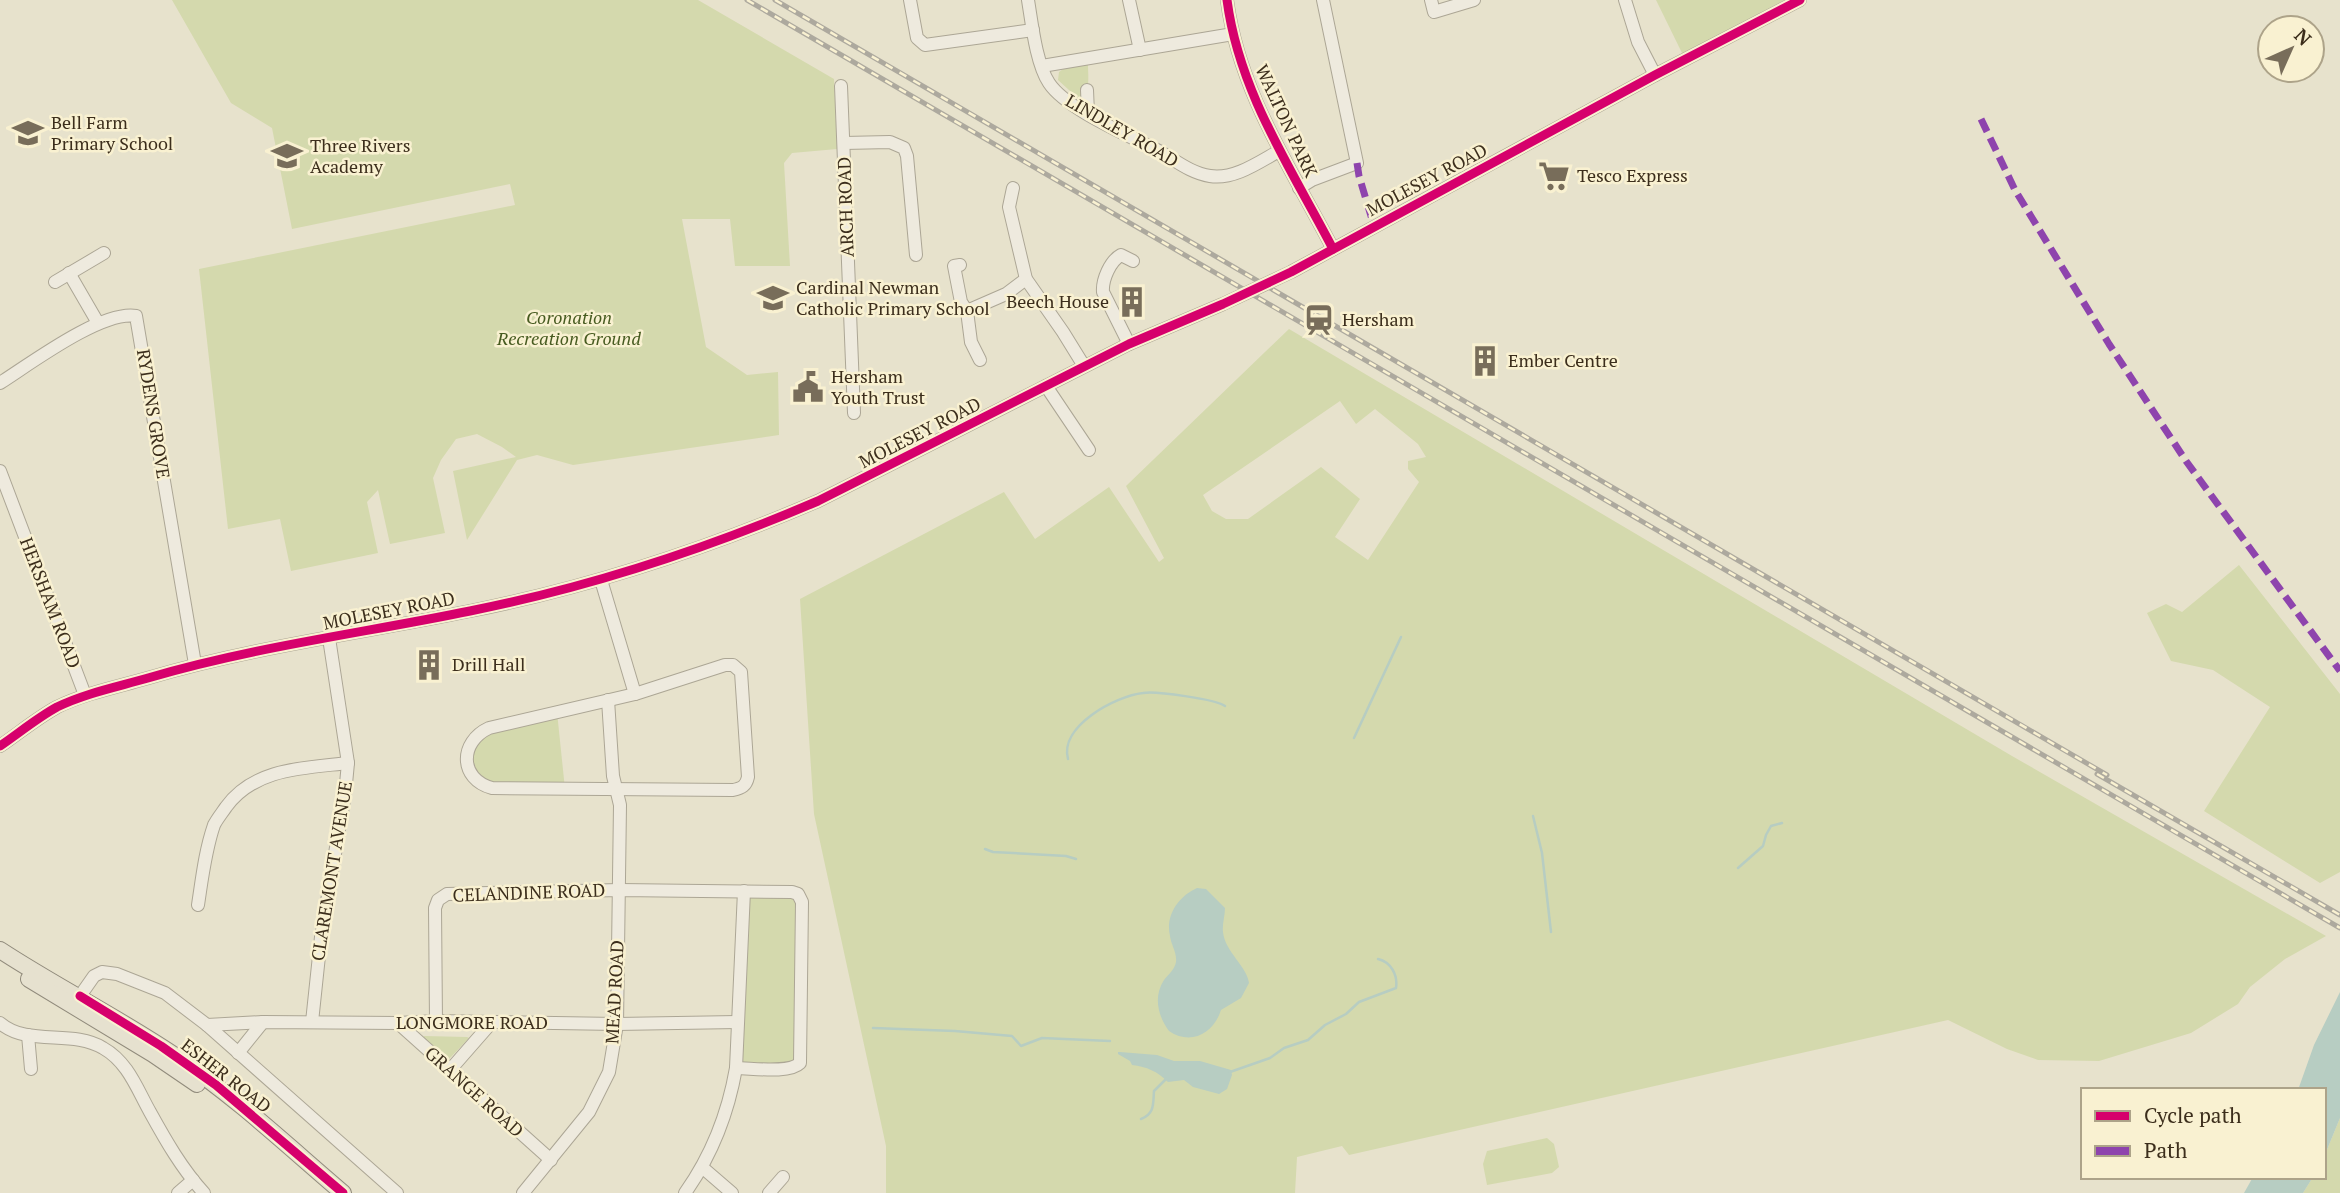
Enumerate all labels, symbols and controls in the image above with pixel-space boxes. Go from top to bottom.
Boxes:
north arrow [2256,14,2326,84]
text: N [2289,23,2318,51]
street label: WALTON PARK [1250,60,1324,181]
street label: LINDLEY ROAD [1062,88,1183,172]
place label: Bell Farm Primary School [51,110,173,155]
school or university icon: Bell Farm Primary School [11,116,45,150]
place label: Three Rivers Academy [310,133,411,178]
street label: MOLESEY ROAD [1362,137,1491,221]
school or university icon: Three Rivers Academy [270,139,304,173]
street label: ARCH ROAD [831,156,859,258]
supermarket icon: Tesco Express [1537,159,1571,193]
place label: Tesco Express [1577,163,1688,187]
place label: Cardinal Newman Catholic Primary School [796,275,990,320]
school or university icon: Cardinal Newman Catholic Primary School [756,281,790,315]
building icon: Beech House [1115,285,1149,319]
place label: Beech House [1006,289,1109,313]
station icon: Hersham [1302,303,1336,337]
park label: Coronation Recreation Ground [496,305,641,350]
place label: Hersham [1342,307,1415,331]
building icon: Ember Centre [1468,344,1502,378]
street label: RYDENS GROVE [132,347,176,480]
place label: Ember Centre [1508,348,1618,372]
place label: Hersham Youth Trust [831,364,925,409]
public building icon: Hersham Youth Trust [791,370,825,404]
street label: MOLESEY ROAD [855,391,985,473]
street label: HERSHAM ROAD [15,534,87,672]
street label: MOLESEY ROAD [321,585,457,635]
building icon: Drill Hall [412,648,446,682]
place label: Drill Hall [452,652,525,676]
street label: CLAREMONT AVENUE [305,779,357,963]
street label: CELANDINE ROAD [452,877,606,907]
street label: MEAD ROAD [599,939,629,1044]
street label: LONGMORE ROAD [396,1010,548,1034]
street label: ESHER ROAD [177,1033,276,1118]
street label: GRANGE ROAD [420,1041,529,1142]
legend [2081,1088,2326,1179]
text: Cycle path [2144,1101,2242,1129]
text: Path [2144,1136,2187,1164]

